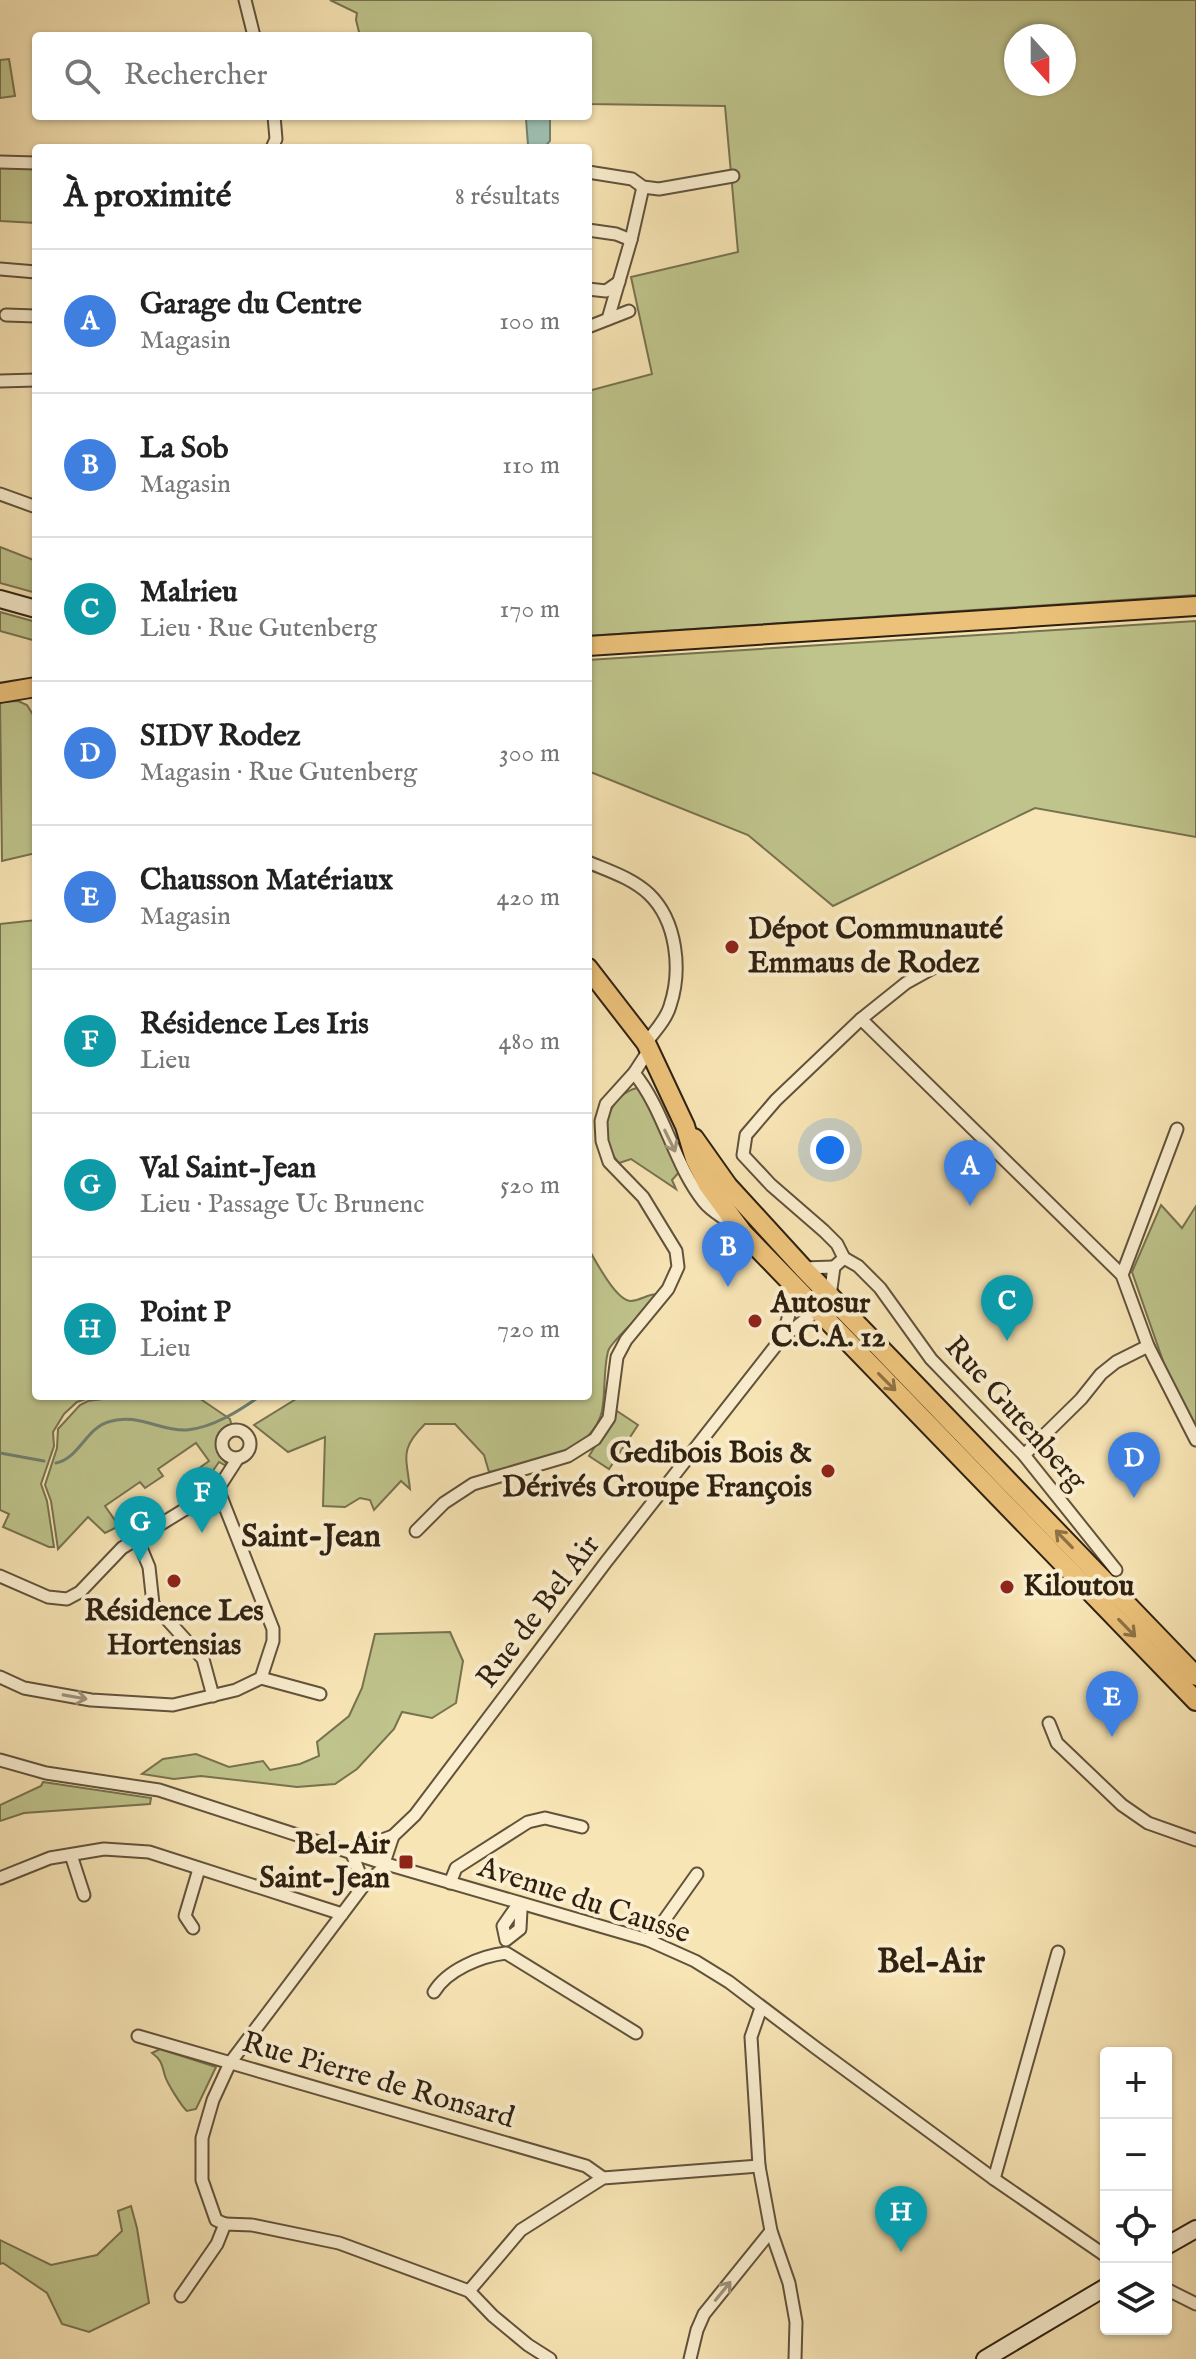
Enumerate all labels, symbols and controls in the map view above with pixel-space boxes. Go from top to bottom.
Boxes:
north arrow [1004,24,1076,96]
search box [32,32,592,120]
icon: search [60,54,104,98]
text: Rechercher [124,57,268,95]
text: À proximité [64,175,231,218]
text: 8 résultats [455,180,560,213]
text: Garage du Centre [140,286,362,324]
text: A [81,305,99,338]
text: 100 m [499,305,560,338]
text: Magasin [140,324,231,357]
text: La Sob [140,430,228,468]
text: B [81,449,99,482]
text: 110 m [502,449,560,482]
text: Magasin [140,468,231,501]
text: Malrieu [140,574,238,612]
text: C [81,593,99,626]
text: 170 m [500,593,560,626]
text: Lieu · Rue Gutenberg [140,612,377,645]
text: SIDV Rodez [140,718,301,756]
text: D [80,737,100,770]
text: 300 m [499,737,560,770]
text: Magasin · Rue Gutenberg [140,756,417,789]
text: Chausson Matériaux [140,862,393,900]
text: E [81,881,99,914]
text: 420 m [497,881,560,914]
text: Magasin [140,900,231,933]
place label: Dépot Communauté Emmaus de Rodez [748,911,1003,983]
marker: Dépot Communauté Emmaus de Rodez [723,938,741,956]
text: Résidence Les Iris [140,1006,369,1044]
text: F [82,1025,98,1058]
text: 480 m [499,1025,560,1058]
text: Lieu [140,1044,191,1077]
one-way arrow [663,1129,678,1153]
your location [810,1130,850,1170]
pin: A [944,1140,996,1206]
text: Val Saint-Jean [140,1150,316,1188]
text: G [80,1169,100,1202]
text: 520 m [500,1169,560,1202]
text: Lieu · Passage Uc Brunenc [140,1188,424,1221]
pin: B [702,1221,754,1287]
pin: C [981,1275,1033,1341]
place label: Autosur C.C.A. 12 [770,1285,886,1357]
text: Point P [140,1294,231,1332]
marker: Autosur C.C.A. 12 [746,1312,764,1330]
text: H [79,1313,101,1346]
text: 720 m [497,1313,560,1346]
street label: Rue Gutenberg [936,1329,1095,1500]
text: Lieu [140,1332,191,1365]
one-way arrow [877,1372,896,1391]
pin: D [1108,1432,1160,1498]
place label: Gedibois Bois & Dérivés Groupe François [502,1435,812,1507]
marker: Gedibois Bois & Dérivés Groupe François [819,1462,837,1480]
pin: F [176,1467,228,1533]
pin: G [114,1496,166,1562]
district label: Saint-Jean [241,1517,381,1558]
street label: Rue de Bel Air [469,1528,609,1696]
one-way arrow [1055,1529,1074,1549]
place label: Kiloutou [1023,1568,1135,1606]
marker: Résidence Les Hortensias [165,1572,183,1590]
marker: Kiloutou [998,1578,1016,1596]
place label: Résidence Les Hortensias [84,1593,264,1665]
one-way arrow [1117,1618,1136,1637]
pin: E [1086,1671,1138,1737]
one-way arrow [62,1691,87,1706]
place label: Bel-Air Saint-Jean [259,1826,391,1898]
street label: Avenue du Causse [472,1848,695,1953]
marker: Bel-Air Saint-Jean [397,1853,415,1871]
district label: Bel-Air [877,1941,985,1984]
street label: Rue Pierre de Ronsard [237,2024,519,2138]
map controls [1100,2047,1172,2335]
button: + [1100,2047,1172,2119]
button: − [1100,2119,1172,2191]
pin: H [875,2186,927,2252]
button: locate [1100,2191,1172,2263]
button: layers [1100,2263,1172,2335]
one-way arrow [714,2281,732,2302]

